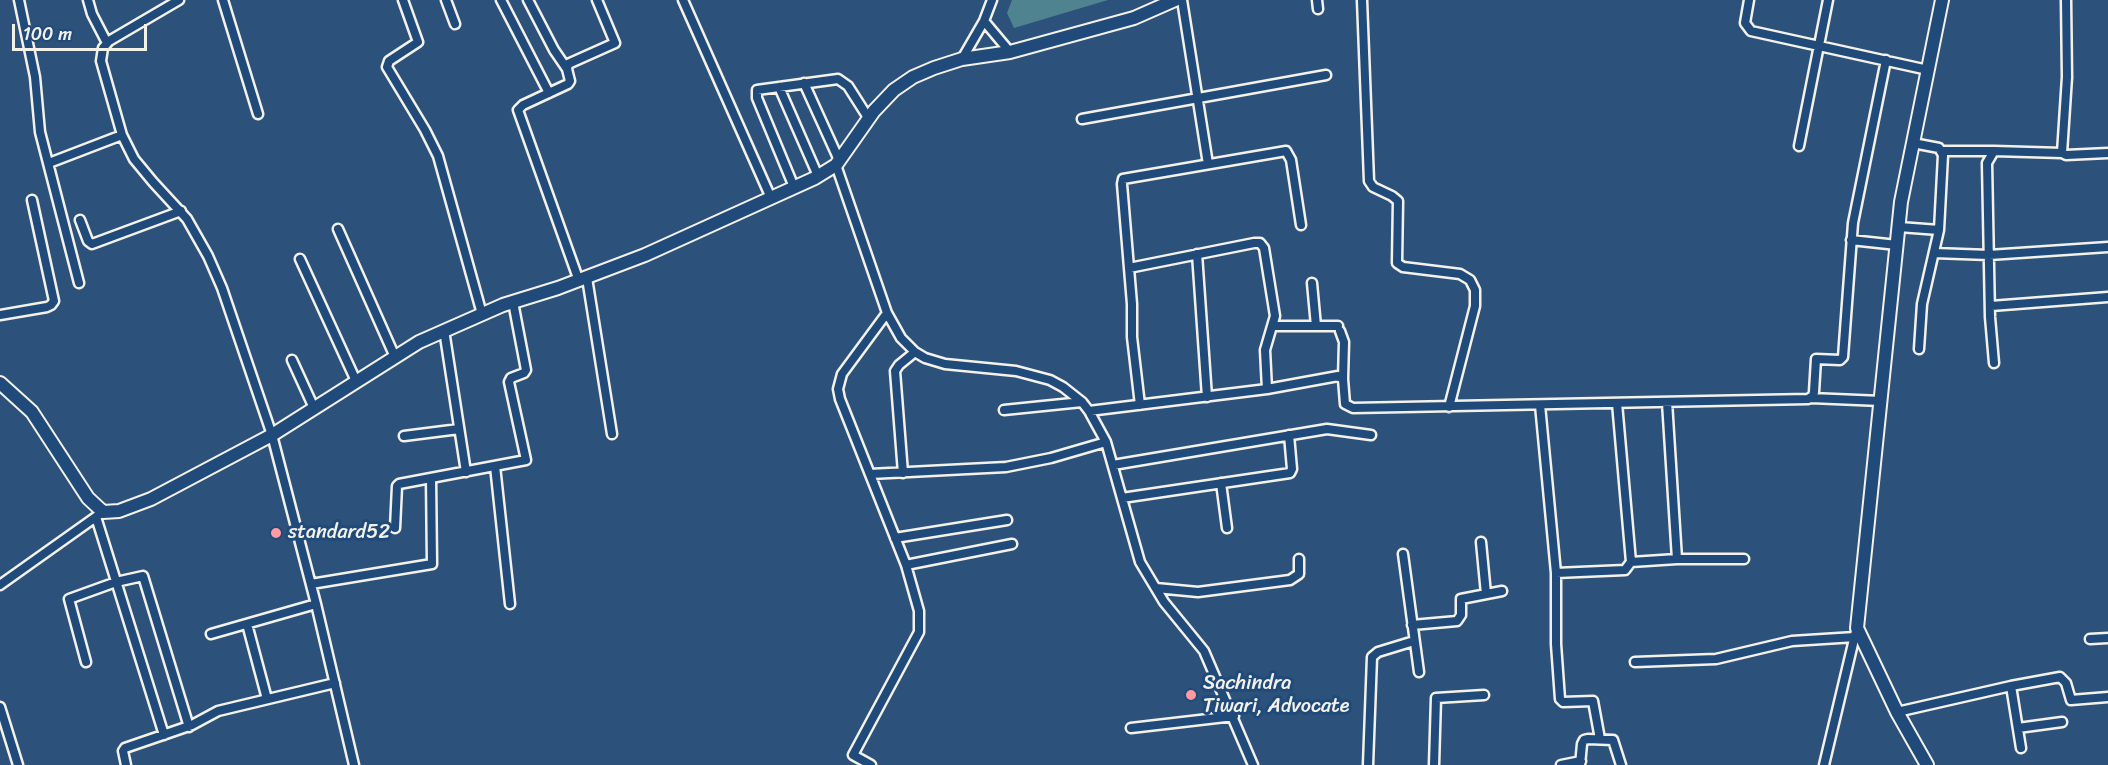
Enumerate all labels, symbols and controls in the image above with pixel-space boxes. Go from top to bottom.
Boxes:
scale bar [15,12,150,50]
text: 100 m [23,18,72,50]
place label: standard52 [288,521,390,545]
marker: standard52 [269,526,283,540]
place label: Sachindra Tiwari, Advocate [1203,672,1349,719]
marker: Sachindra Tiwari, Advocate [1184,688,1198,702]

